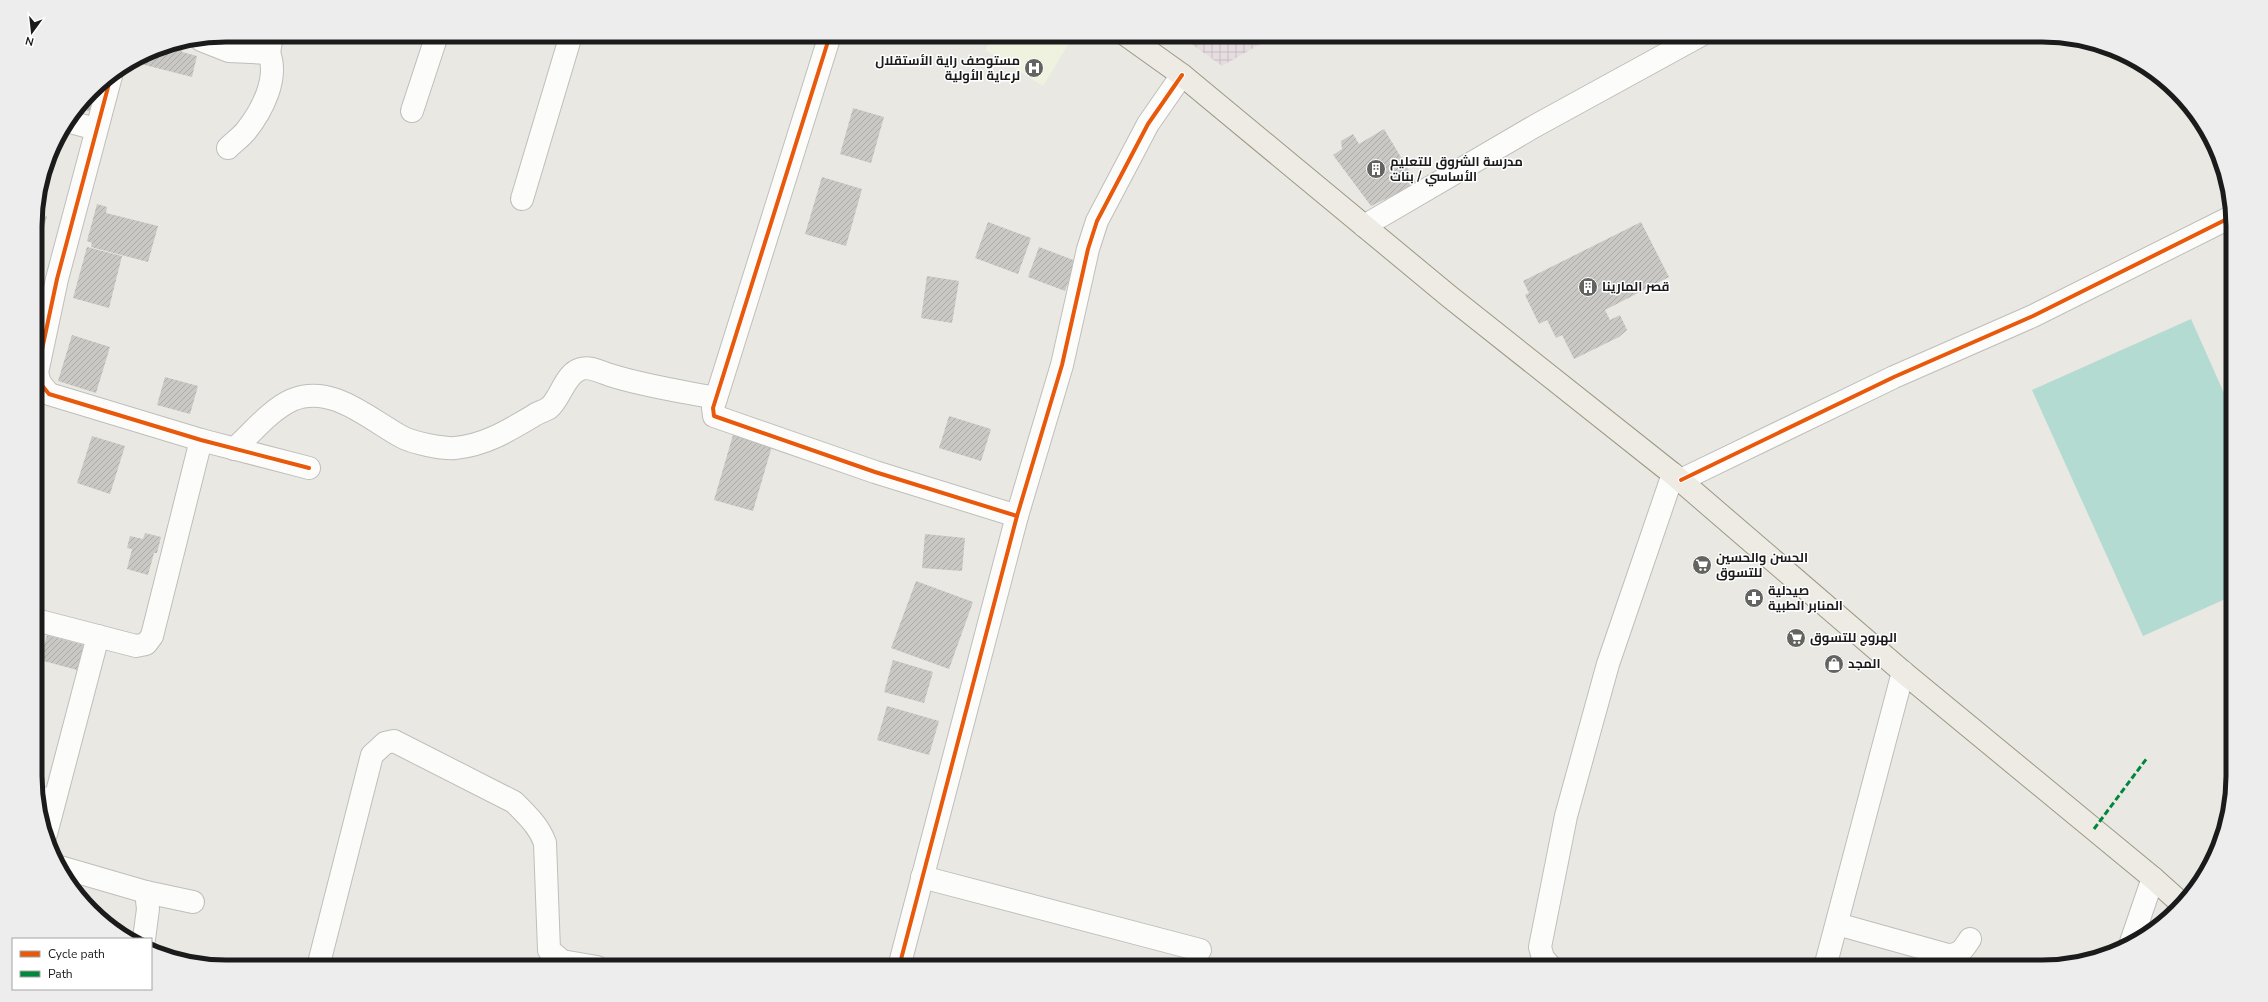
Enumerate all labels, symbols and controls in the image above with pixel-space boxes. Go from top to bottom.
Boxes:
north arrow [12,12,52,52]
text: N [24,33,35,49]
place label: مستوصف راية الأستقلال لرعاية الأولية [875,52,1020,85]
hospital icon: مستوصف راية الأستقلال لرعاية الأولية [1023,57,1045,79]
place label: مدرسة الشروق للتعليم الأساسي / بنات [1390,153,1523,187]
building icon: مدرسة الشروق للتعليم الأساسي / بنات [1365,158,1387,180]
building icon: قصر المارينا [1577,276,1599,298]
place label: قصر المارينا [1602,278,1670,296]
place label: الحسن والحسين للتسوق [1716,549,1808,582]
supermarket icon: الحسن والحسين للتسوق [1691,554,1713,576]
place label: صيدلية المنابر الطبية [1768,582,1843,615]
pharmacy icon: صيدلية المنابر الطبية [1743,587,1765,609]
supermarket icon: الهروج للتسوق [1785,627,1807,649]
place label: الهروج للتسوق [1810,629,1897,647]
shop icon: المجد [1823,653,1845,675]
place label: المجد [1848,655,1881,673]
legend [12,938,152,990]
text: Cycle path [48,946,105,962]
text: Path [48,966,73,982]

